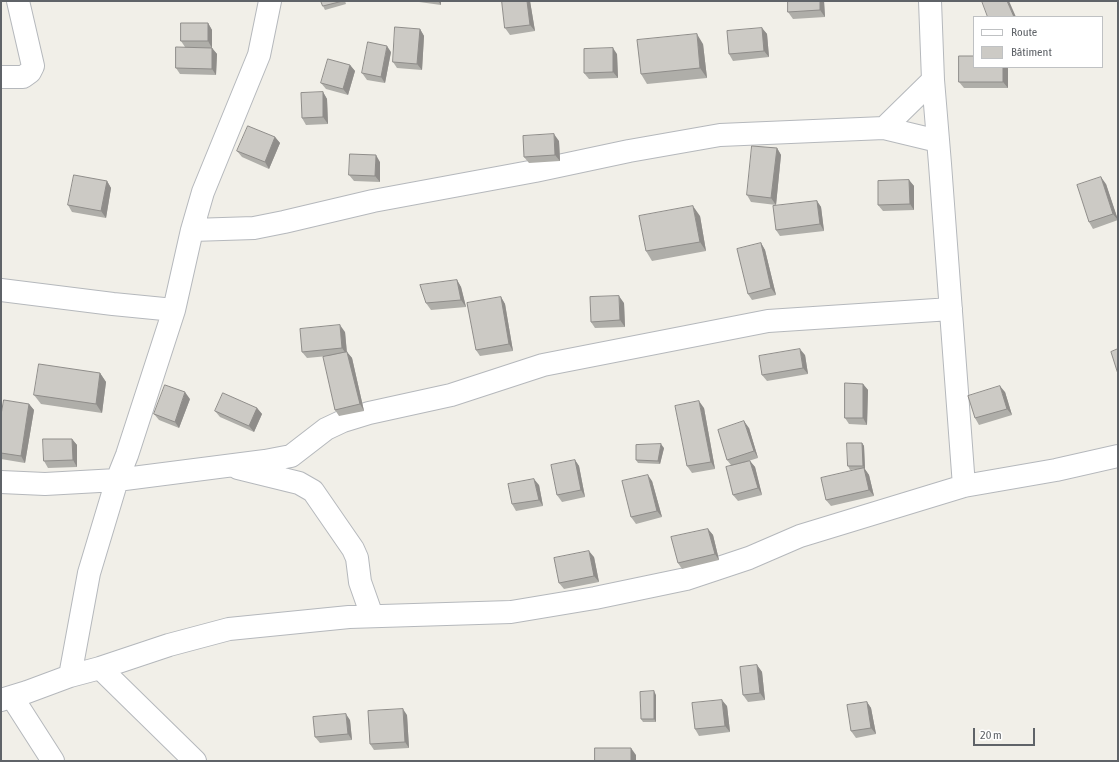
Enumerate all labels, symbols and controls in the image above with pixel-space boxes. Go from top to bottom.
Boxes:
legend [973,16,1103,68]
text: Route [1011,25,1037,39]
text: Bâtiment [1011,45,1052,59]
scale bar [975,720,1037,746]
text: 20 m [980,728,1002,742]

